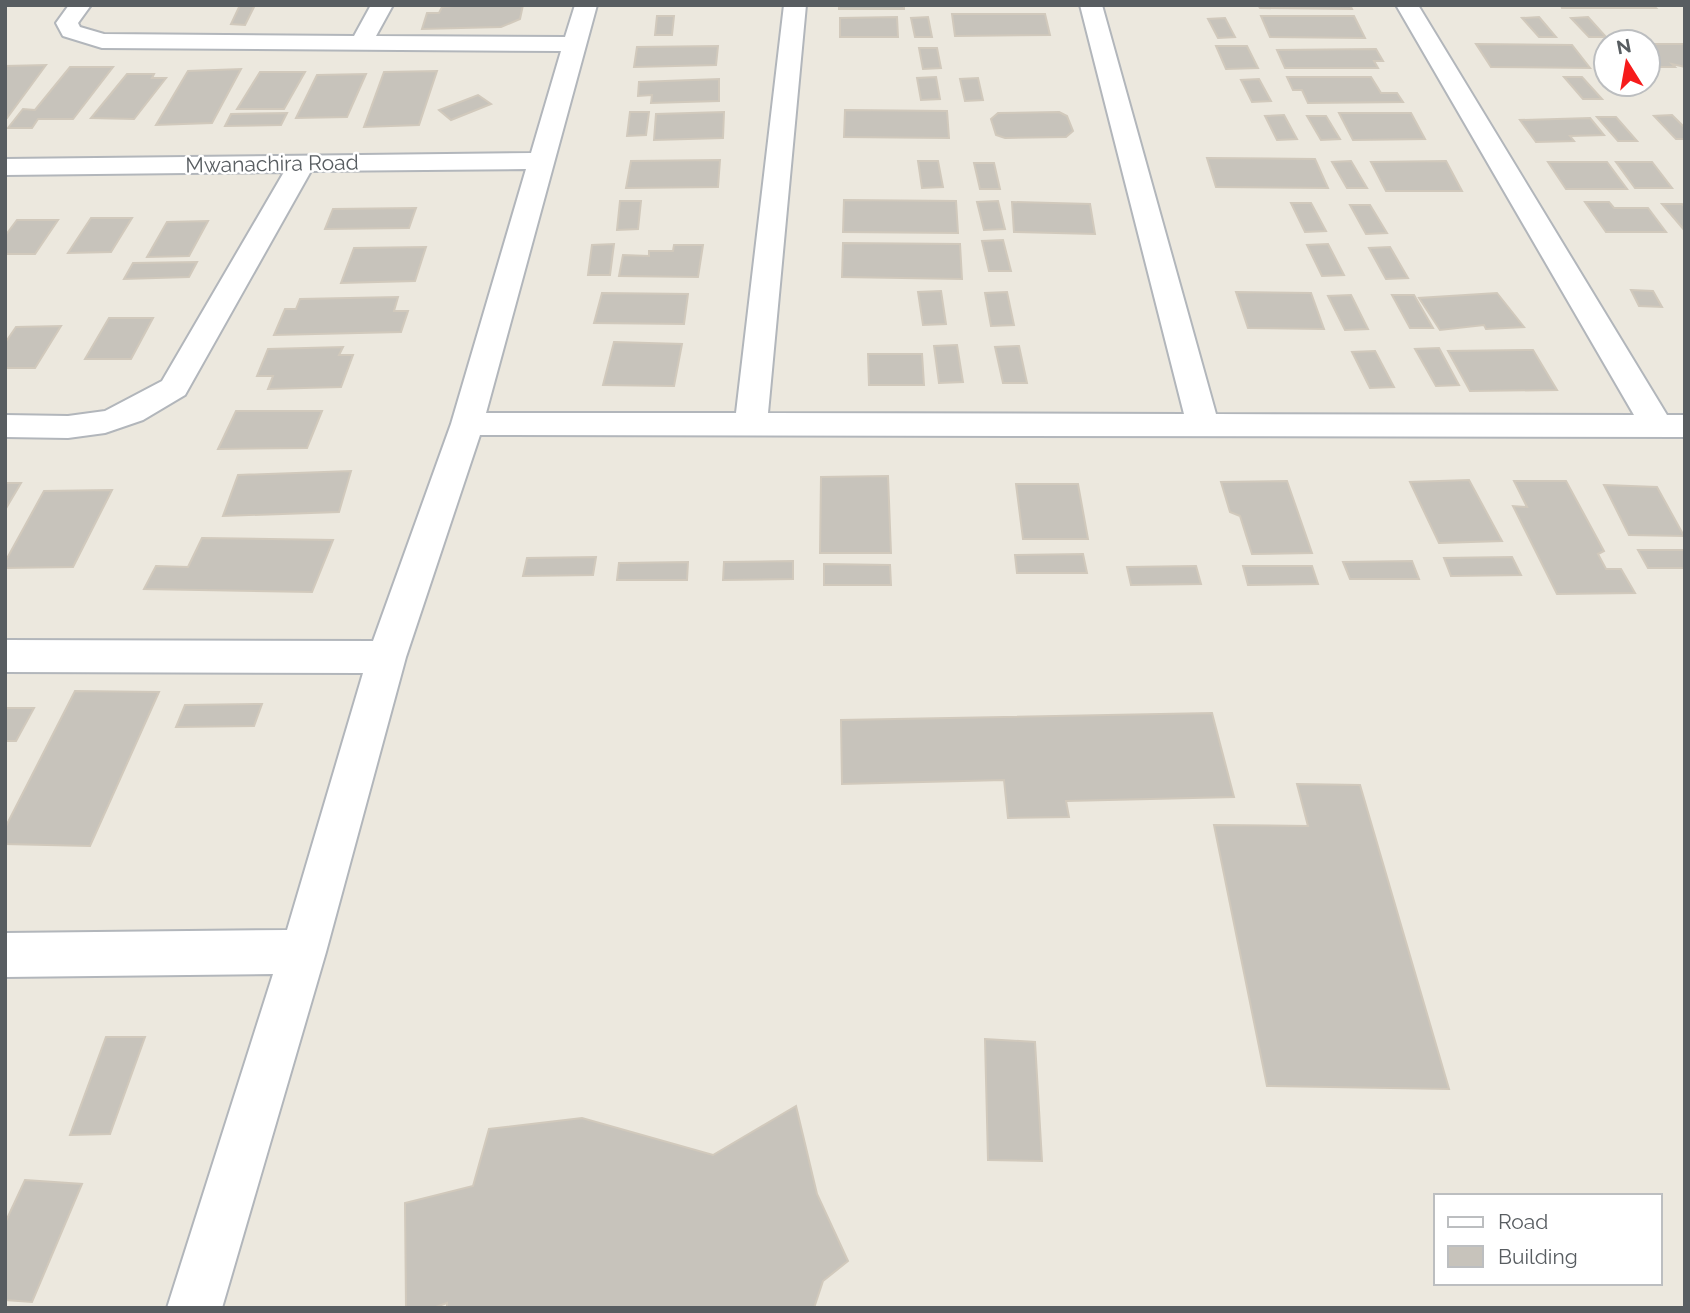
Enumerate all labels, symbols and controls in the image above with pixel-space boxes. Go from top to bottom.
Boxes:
north arrow [1592,28,1662,98]
text: N [1615,34,1633,58]
street label: Mwanachira Road [185,149,359,178]
legend [1434,1194,1662,1285]
text: Road [1498,1209,1548,1234]
text: Building [1498,1244,1578,1269]

